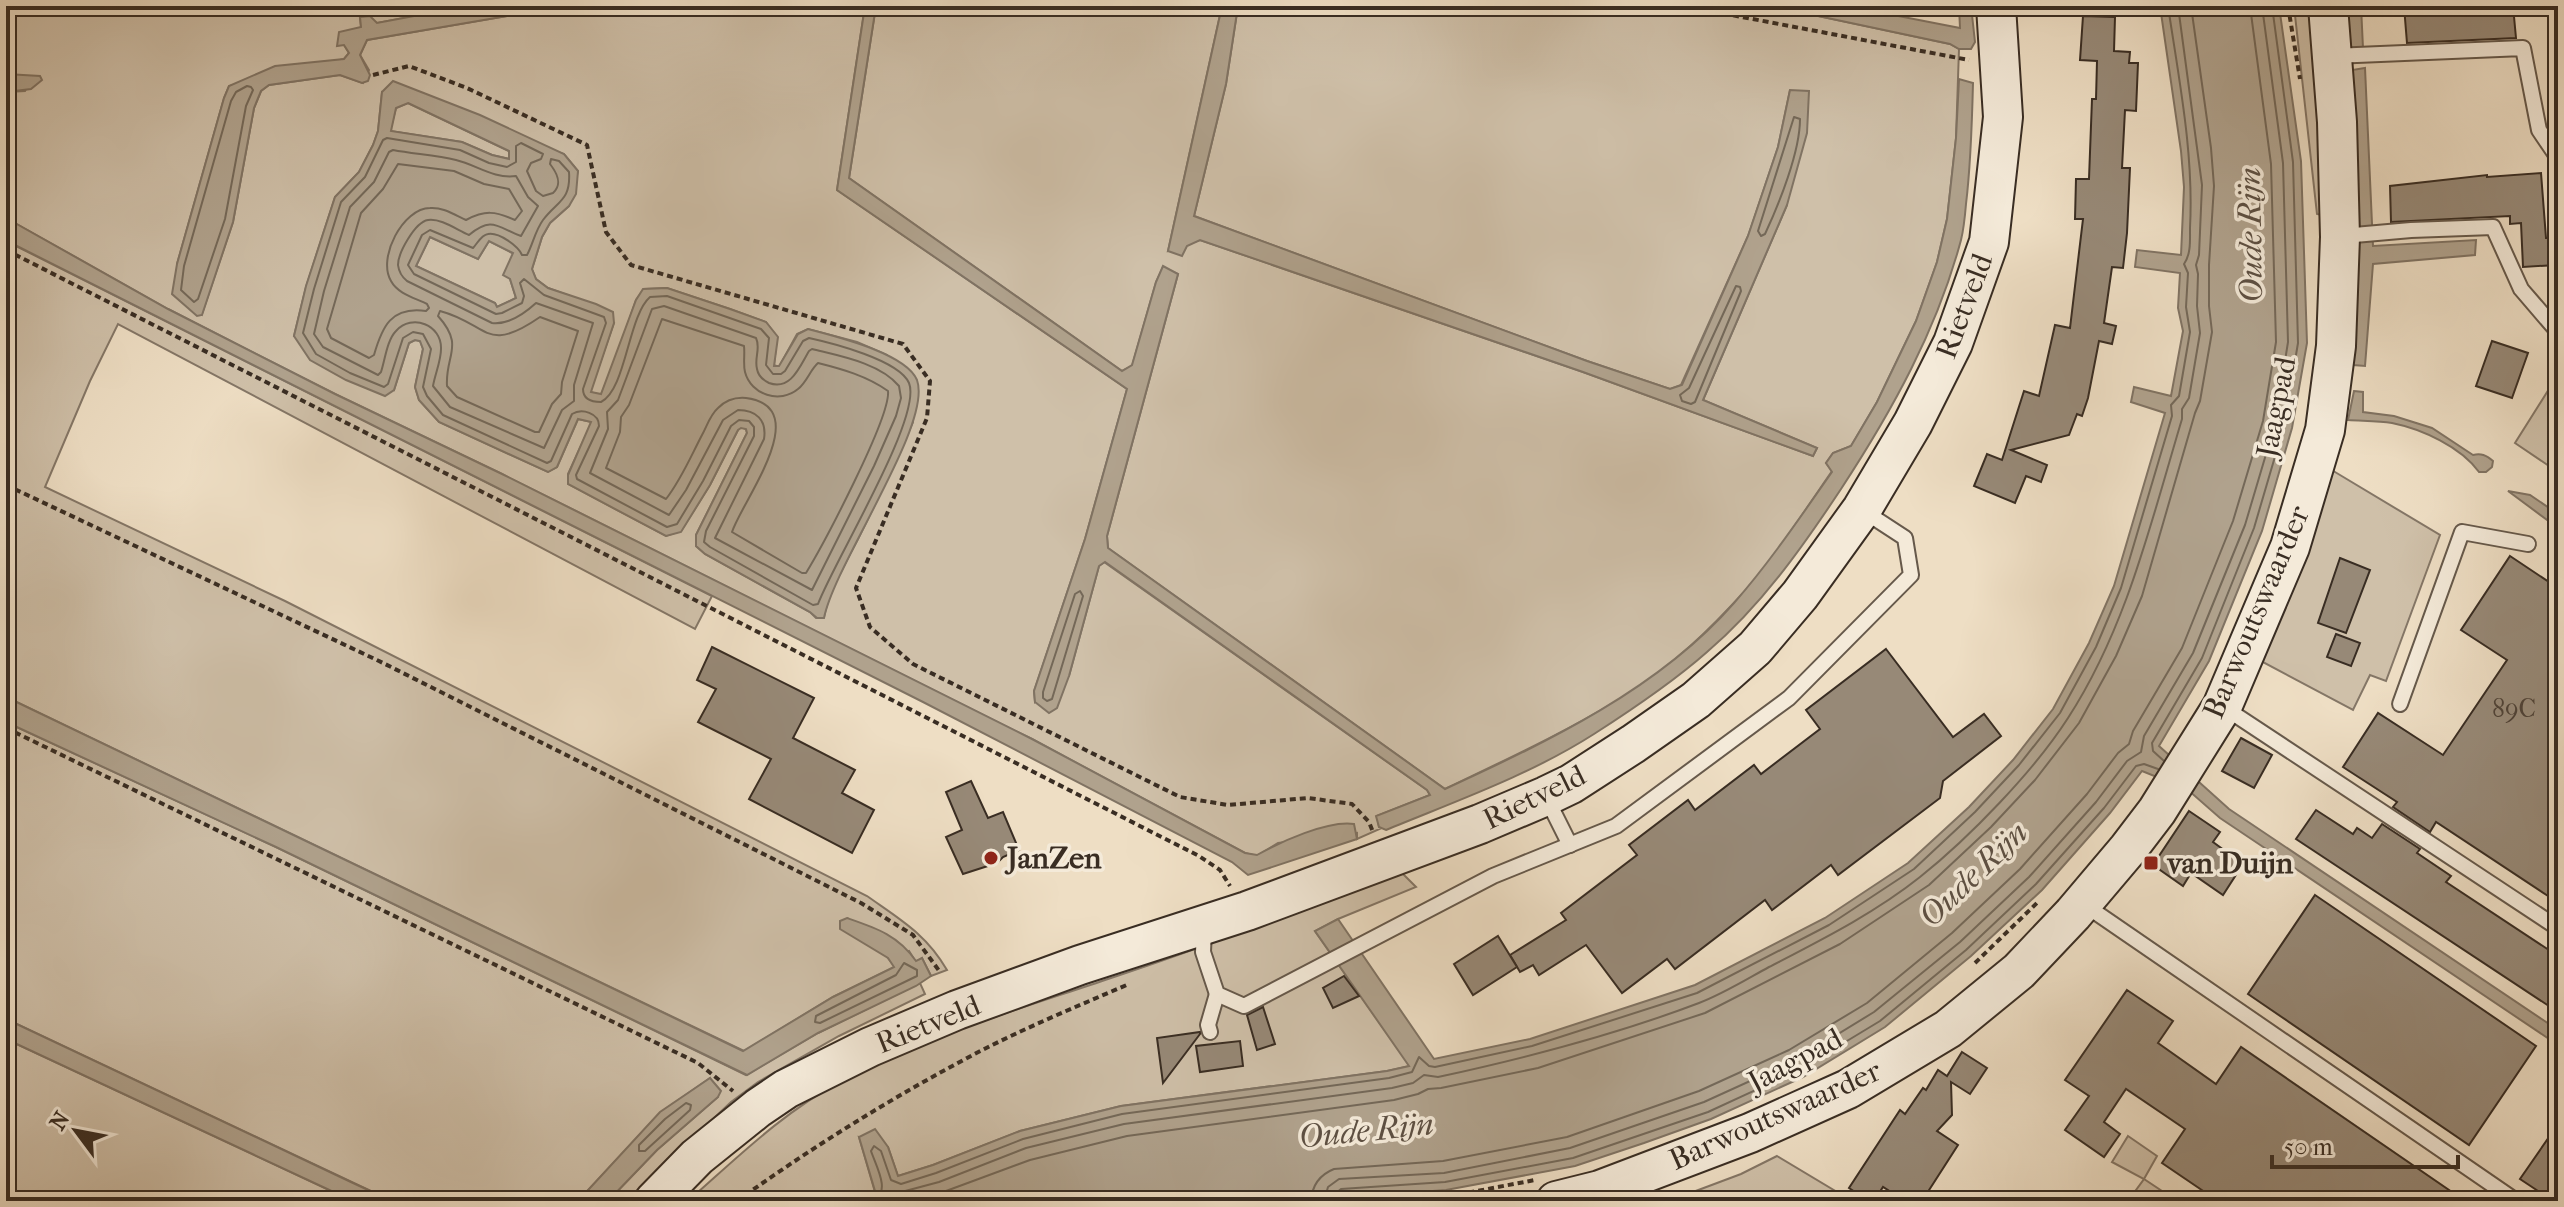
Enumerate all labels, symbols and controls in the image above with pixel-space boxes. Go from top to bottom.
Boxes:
water label: Oude Rijn [2231,167,2270,303]
street label: Rietveld [1929,248,2001,364]
street label: Jaagpad [2249,353,2304,462]
street label: Barwoutswaarder [2196,500,2317,724]
house number: 89C [2492,693,2536,724]
street label: Rietveld [1477,757,1592,837]
water label: Oude Rijn [1912,814,2035,935]
place label: JanZen [1004,841,1102,876]
place label: van Duijn [2166,846,2294,881]
marker: JanZen [982,849,1000,867]
marker: van Duijn [2142,854,2160,872]
street label: Rietveld [871,987,986,1061]
street label: Jaagpad [1740,1021,1849,1101]
street label: Barwoutswaarder [1664,1053,1887,1178]
north arrow [36,1091,116,1171]
water label: Oude Rijn [1297,1105,1435,1156]
text: N [44,1107,75,1135]
scale bar [2272,1119,2458,1169]
text: 50 m [2284,1133,2333,1161]

